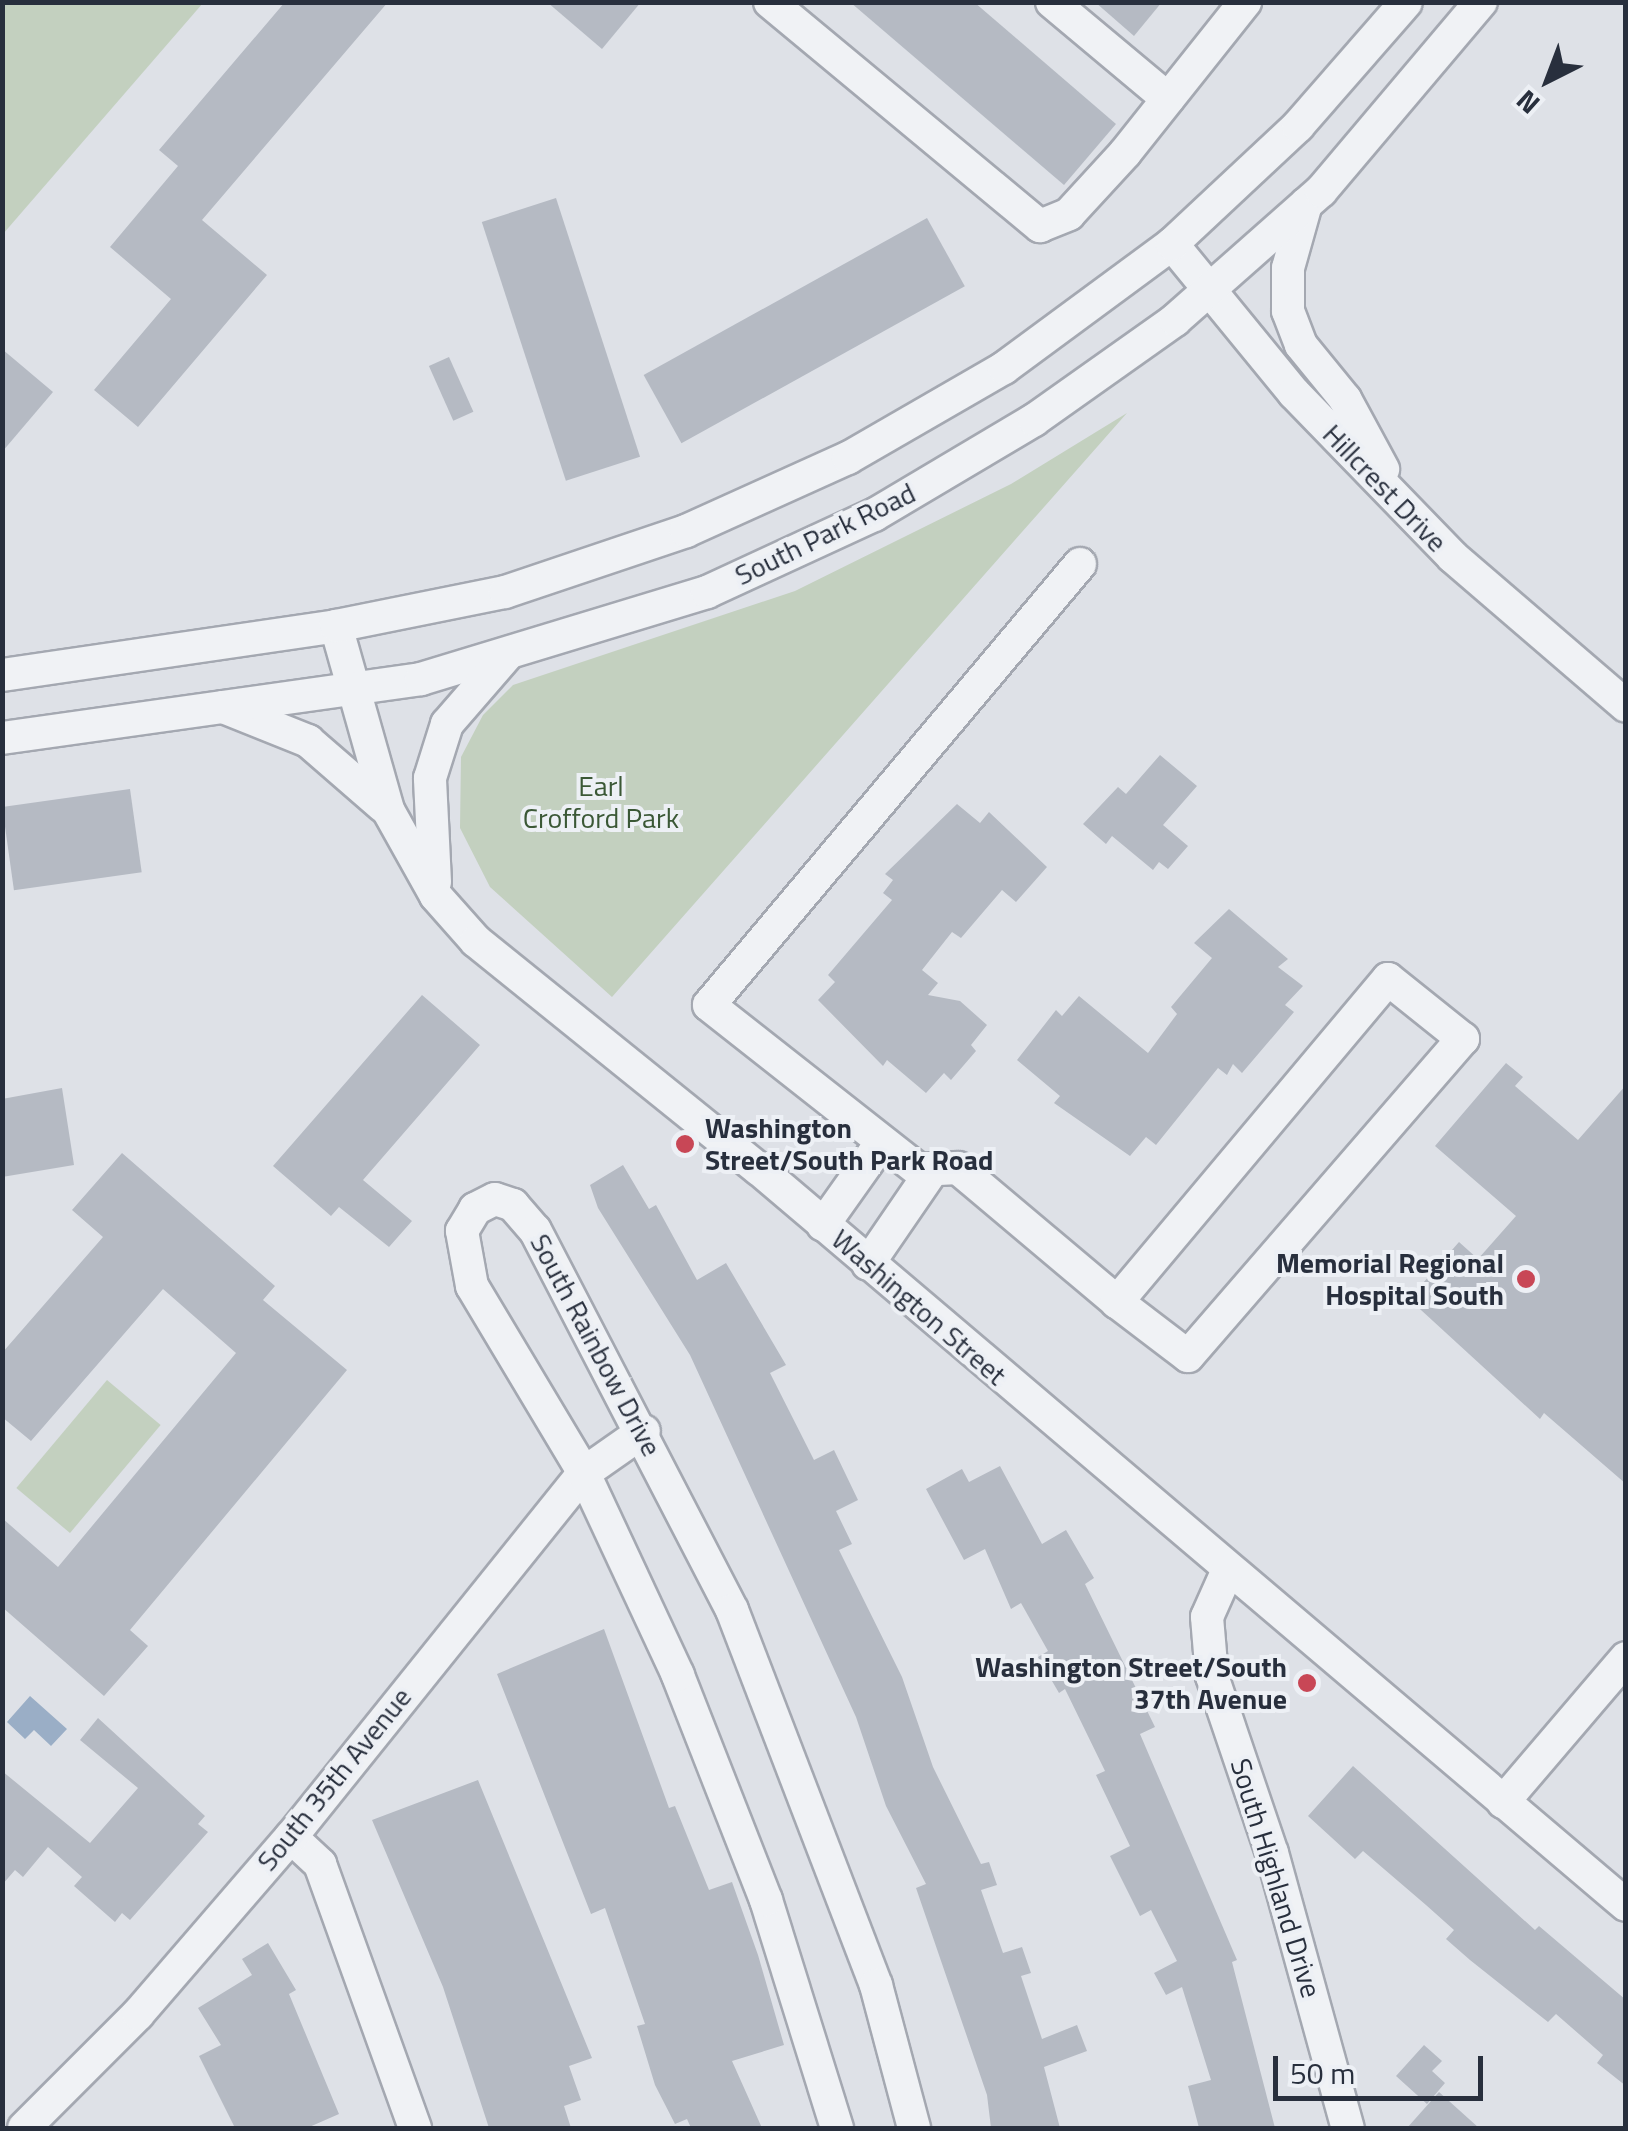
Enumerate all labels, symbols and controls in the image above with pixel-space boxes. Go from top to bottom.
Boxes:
north arrow [1498,30,1598,130]
text: N [1506,80,1549,125]
street label: Hillcrest Drive [1316,417,1454,559]
street label: South Park Road [729,476,921,592]
park label: Earl Crofford Park [523,769,679,835]
place label: Washington Street/South Park Road [705,1111,993,1177]
marker: Washington Street/South Park Road [674,1133,696,1155]
street label: Washington Street [825,1222,1013,1392]
street label: South Rainbow Drive [523,1228,669,1462]
place label: Memorial Regional Hospital South [1276,1246,1504,1312]
marker: Memorial Regional Hospital South [1513,1266,1539,1292]
place label: Washington Street/South 37th Avenue [975,1650,1287,1716]
marker: Washington Street/South 37th Avenue [1296,1672,1318,1694]
street label: South 35th Avenue [250,1681,418,1877]
street label: South Highland Drive [1224,1754,1328,2002]
scale bar [1278,2036,1488,2098]
text: 50 m [1290,2050,1355,2096]

